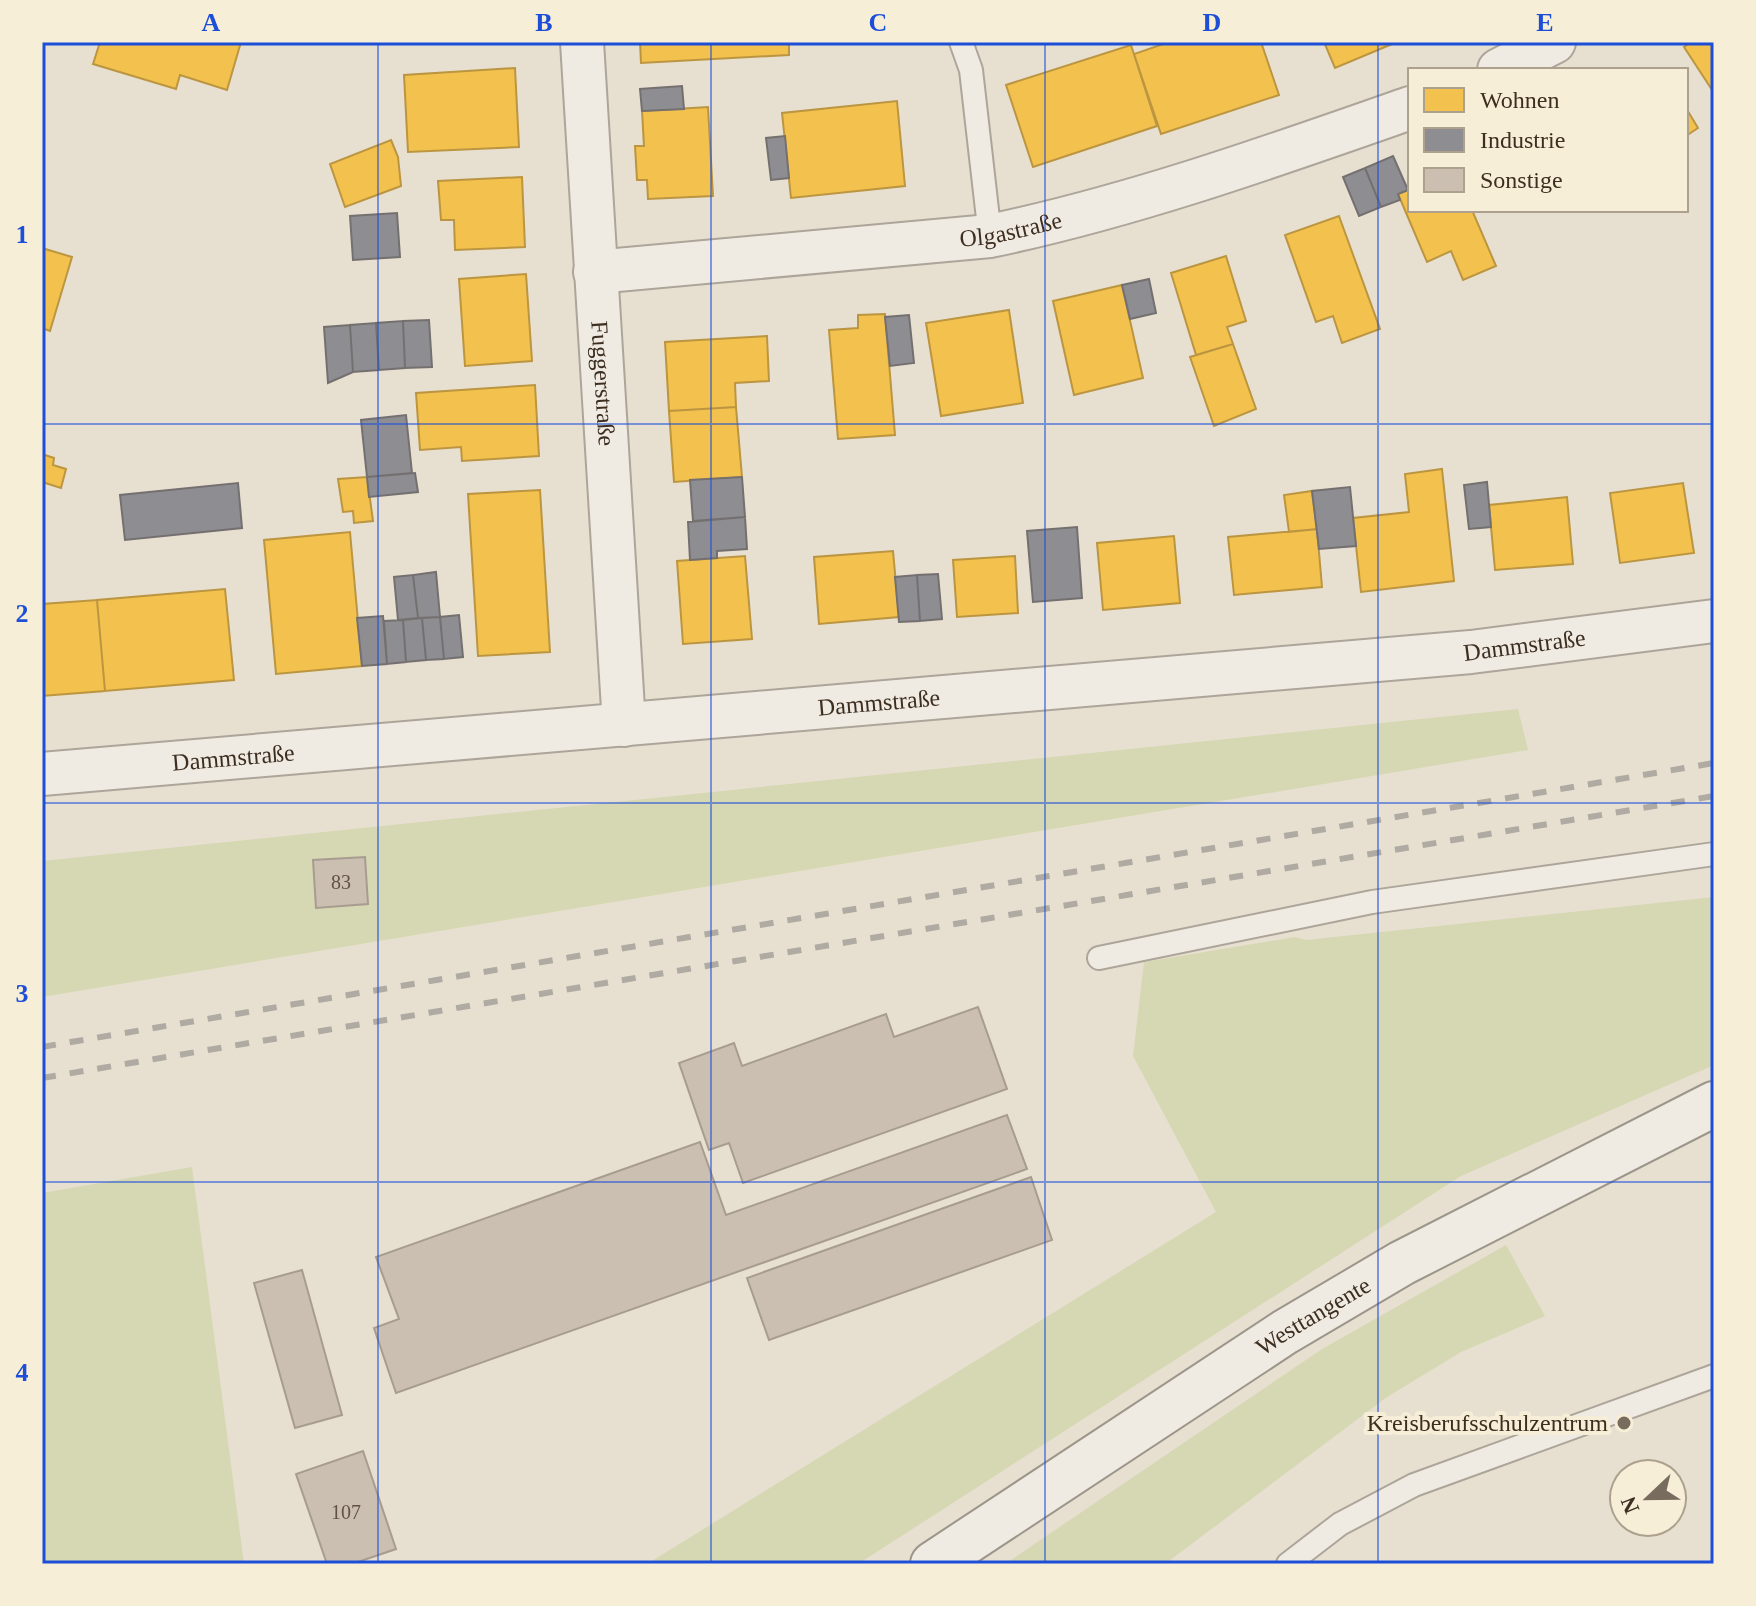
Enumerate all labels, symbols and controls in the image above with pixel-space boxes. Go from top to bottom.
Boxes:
text: A [202,8,221,37]
text: B [535,8,553,37]
text: C [869,8,887,37]
text: D [1203,8,1221,37]
text: E [1536,8,1554,37]
legend [1408,68,1688,212]
text: Wohnen [1480,87,1559,113]
text: Industrie [1480,127,1565,153]
text: Sonstige [1480,167,1563,193]
street label: Olgastraße [958,207,1065,252]
text: 1 [16,220,29,249]
street label: Fuggerstraße [586,320,620,447]
text: 2 [16,599,29,628]
street label: Dammstraße [1462,625,1587,666]
street label: Dammstraße [817,684,941,721]
street label: Dammstraße [171,739,296,776]
house number: 83 [331,871,351,893]
text: 3 [16,979,29,1008]
street label: Westtangente [1251,1272,1375,1360]
text: 4 [16,1358,29,1387]
place label: Kreisberufsschulzentrum [1367,1410,1608,1436]
marker: Kreisberufsschulzentrum [1615,1414,1633,1432]
north arrow [1608,1458,1688,1538]
text: N [1615,1493,1644,1517]
house number: 107 [331,1501,361,1523]

